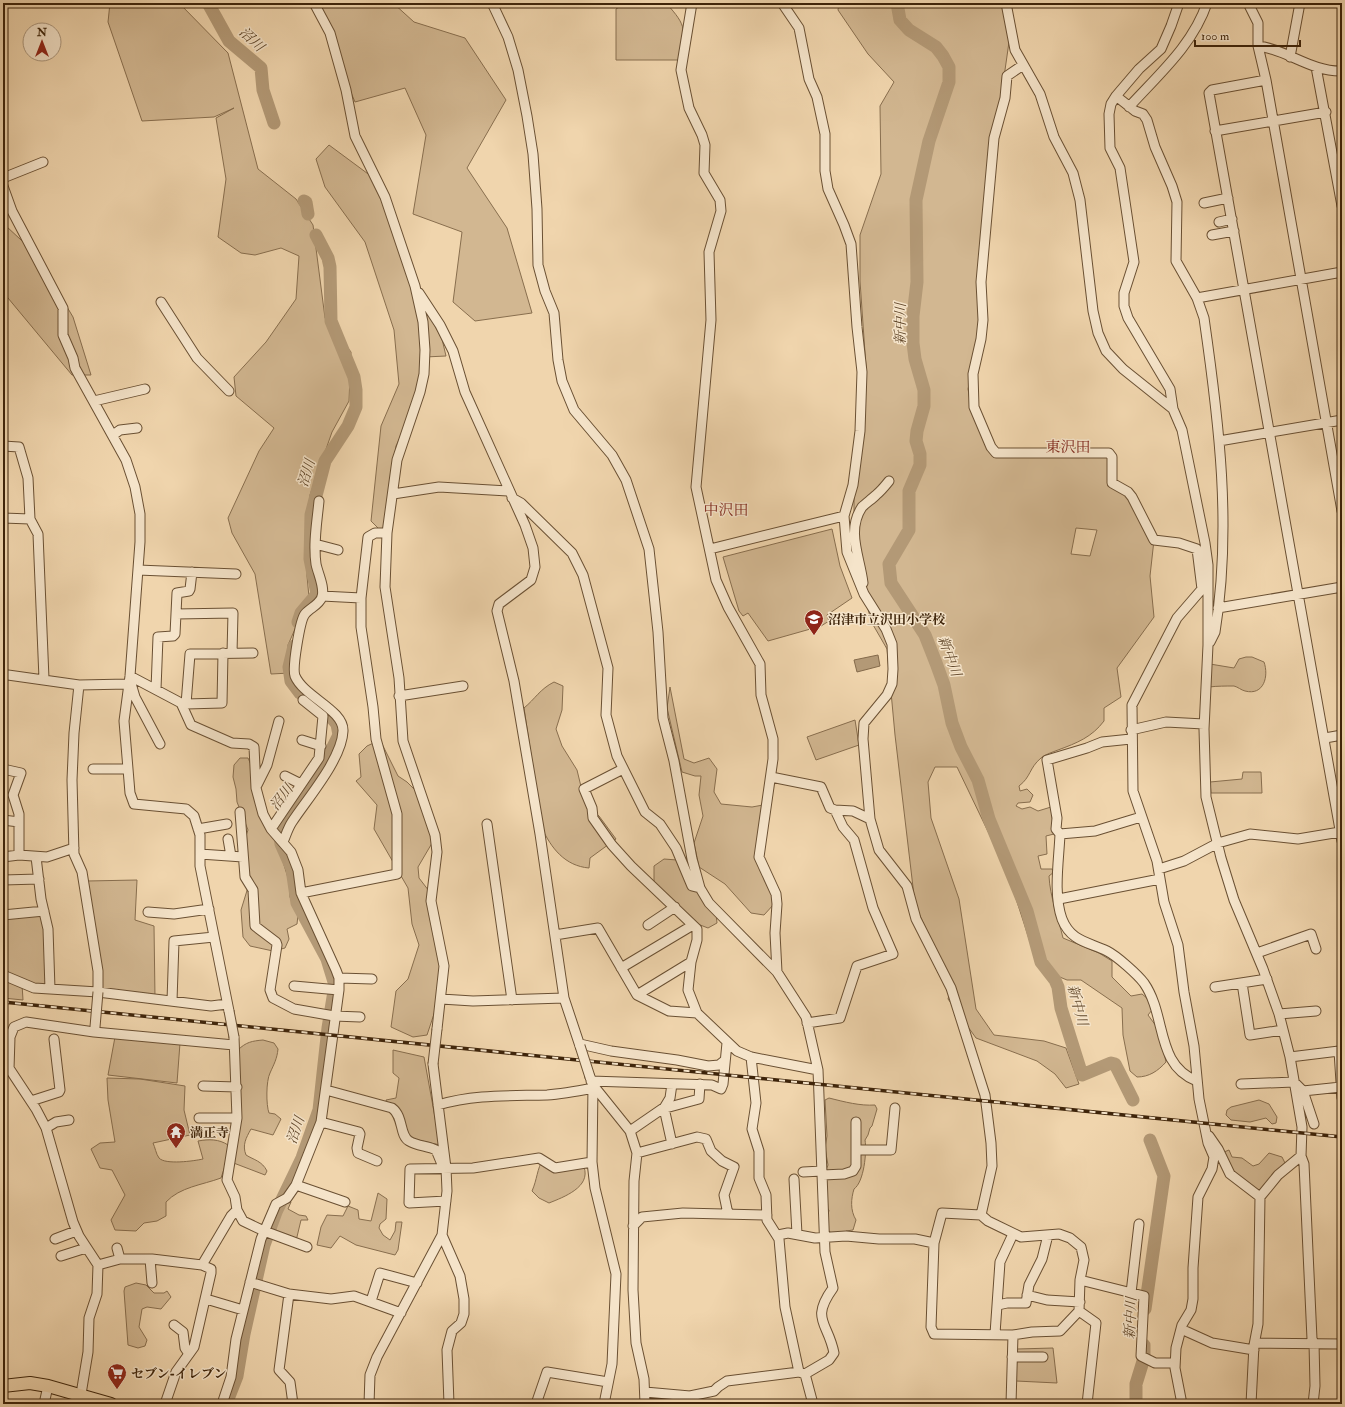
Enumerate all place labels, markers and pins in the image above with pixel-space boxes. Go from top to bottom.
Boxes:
school or university icon: 沼津市立沢田小学校 [803,608,825,636]
place label: 沼津市立沢田小学校 [828,612,946,628]
temple icon: 満正寺 [165,1121,187,1149]
place label: 満正寺 [190,1125,229,1141]
supermarket icon: セブン-イレブン [106,1362,128,1390]
place label: セブン-イレブン [131,1366,226,1382]

